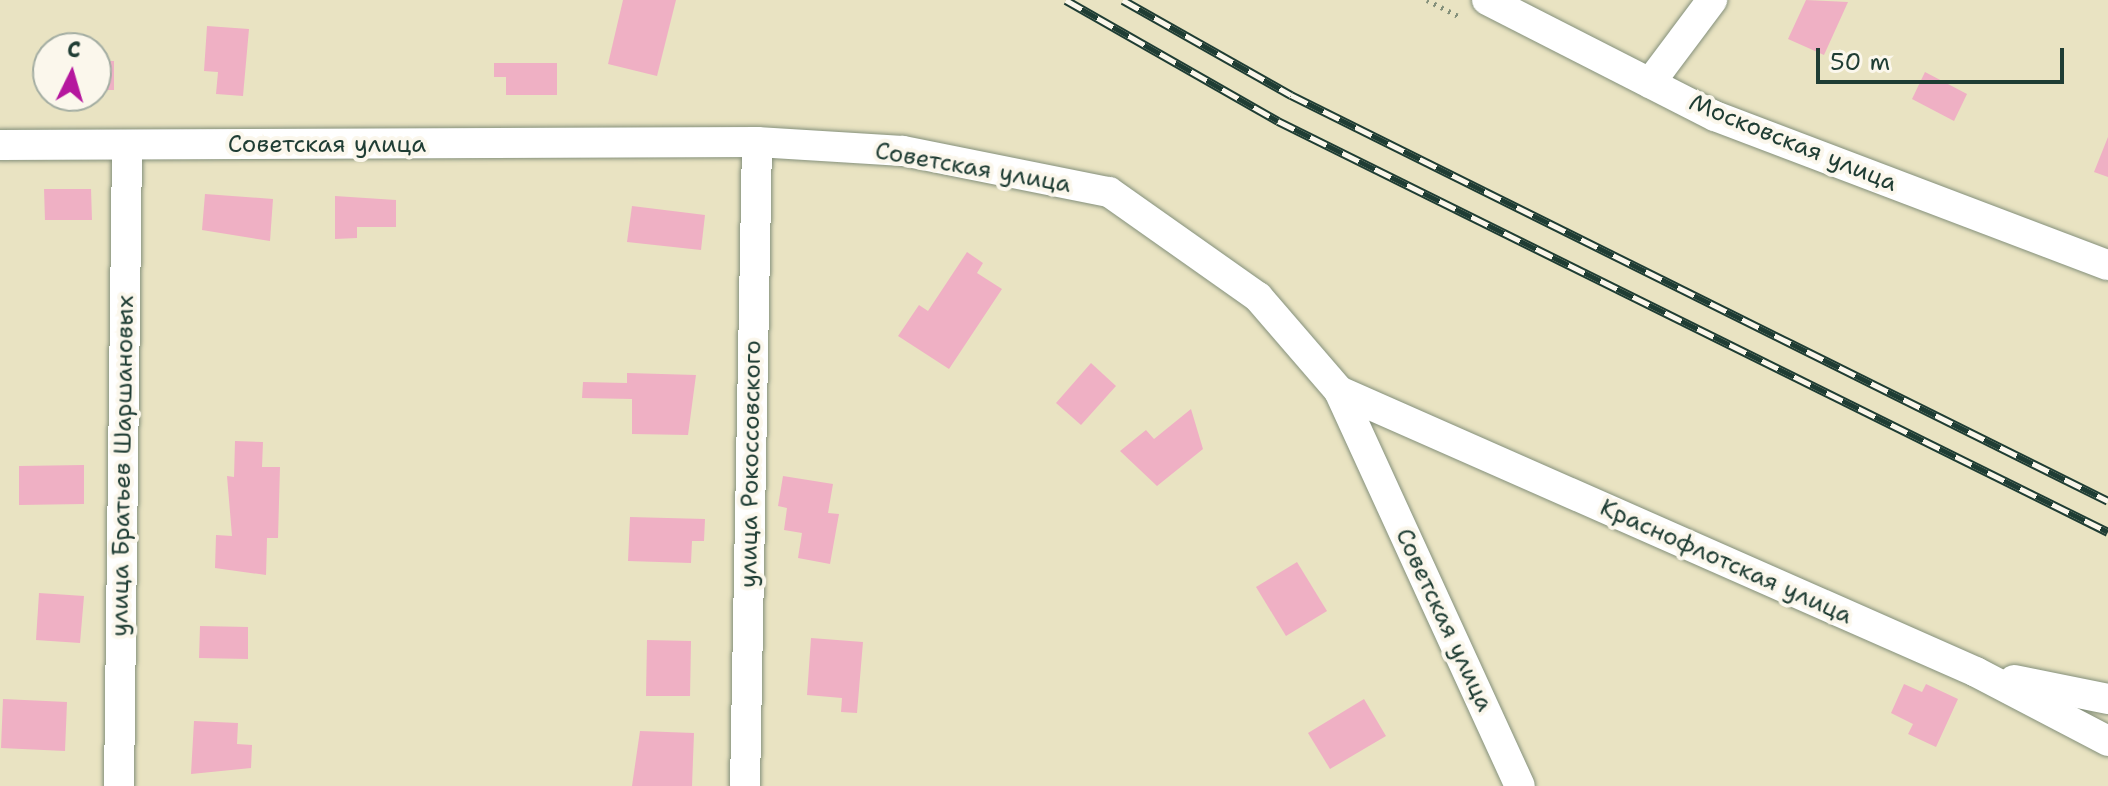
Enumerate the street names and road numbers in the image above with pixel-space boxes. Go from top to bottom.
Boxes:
street label: Московская улица [1685,88,1901,198]
street label: Советская улица [228,131,426,159]
street label: Советская улица [873,137,1073,199]
street label: улица Братьев Шаршановых [106,295,140,637]
street label: улица Рокоссовского [734,340,768,588]
street label: Краснофлотская улица [1595,493,1857,631]
street label: Советская улица [1389,524,1499,716]

